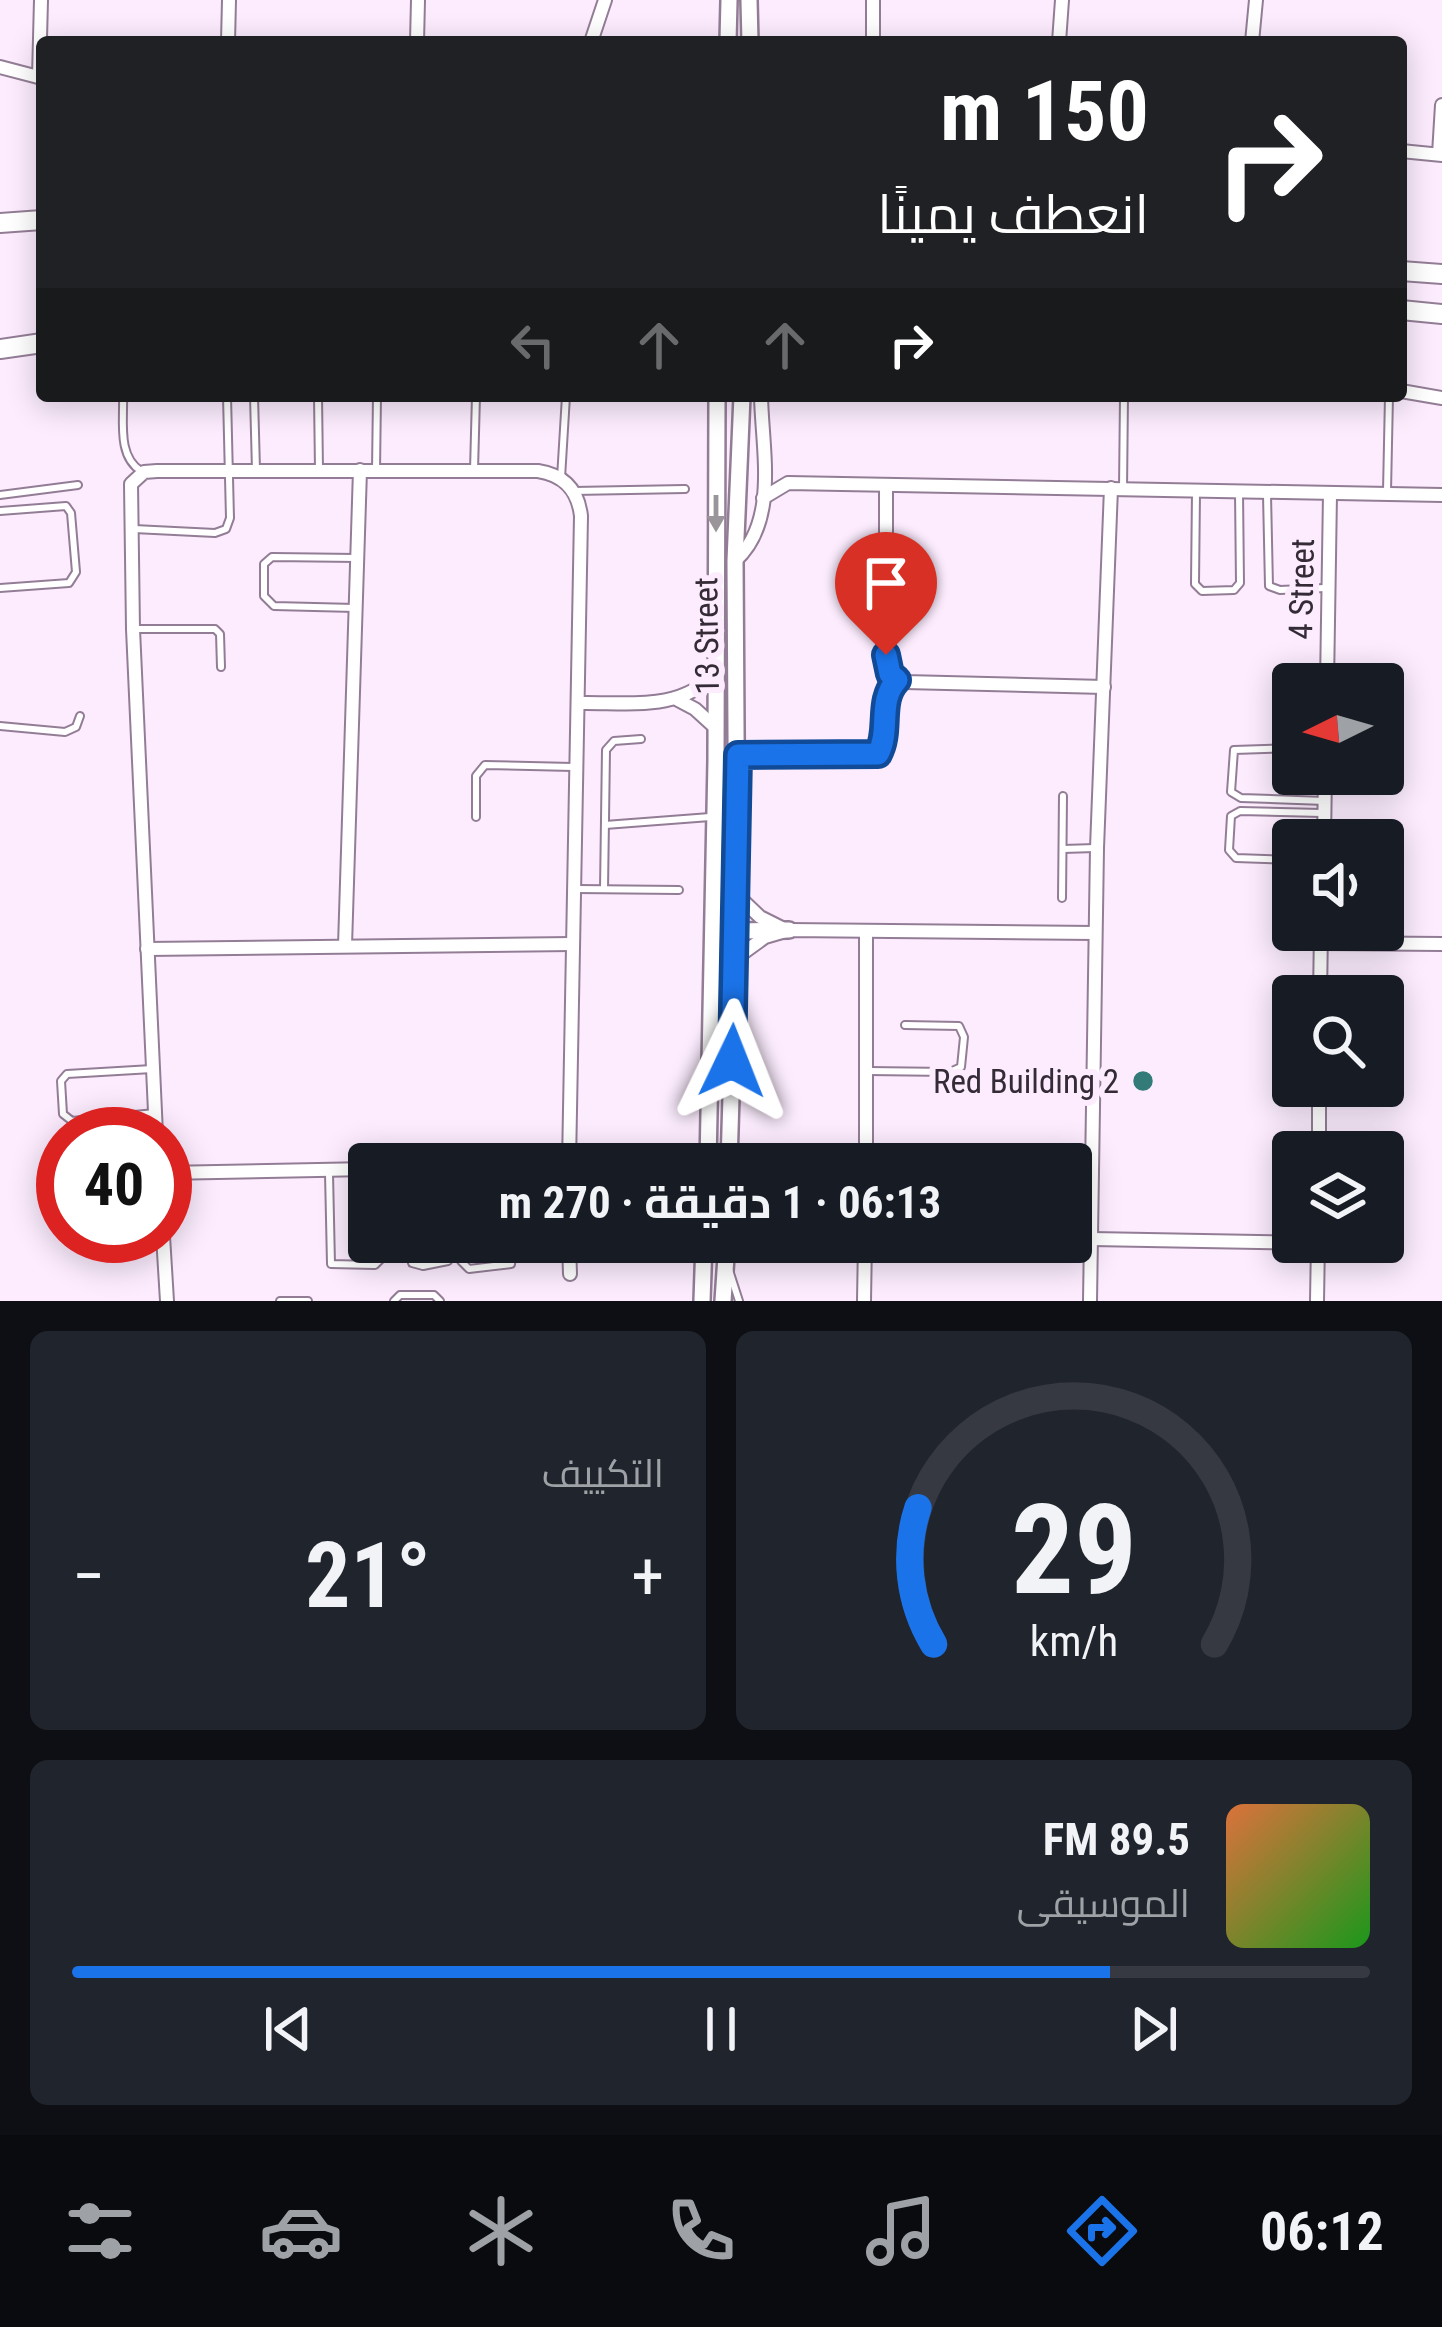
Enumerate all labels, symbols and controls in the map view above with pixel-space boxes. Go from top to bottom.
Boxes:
text: 150 m [940,62,1149,161]
icon: right [1191,84,1347,240]
text: انعطف يمينًا [877,183,1149,246]
icon: left [500,312,566,378]
icon: ahead [626,312,692,378]
icon: ahead [752,312,818,378]
icon: right [878,312,944,378]
one-way arrow [707,495,726,533]
pin [835,532,937,655]
street label: 4 Street [1281,538,1322,640]
icon: arrive [853,550,919,616]
street label: 13 Street [686,577,727,695]
north arrow [1272,663,1404,795]
map controls [1272,663,1404,1263]
button: sound [1272,819,1404,951]
button: search [1272,975,1404,1107]
position arrow [669,998,795,1124]
place label: Red Building 2 [933,1062,1119,1101]
marker: Red Building 2 [1130,1068,1156,1094]
speed limit sign: 40 [36,1107,192,1263]
button: layers [1272,1131,1404,1263]
text: 06:13 · 1 دقيقة · 270 m [499,1176,941,1229]
text: التكييف [542,1451,664,1497]
text: 29 [1011,1477,1137,1623]
text: 21° [305,1524,431,1629]
text: − [72,1538,105,1615]
text: + [631,1538,664,1615]
text: km/h [1030,1615,1118,1665]
text: 89.5 FM [1043,1813,1190,1866]
text: الموسيقى [1017,1881,1190,1927]
icon: previous [255,1996,321,2062]
icon: pause [688,1996,754,2062]
icon: next [1121,1996,1187,2062]
icon: filters [58,2189,142,2273]
icon: car [259,2189,343,2273]
icon: climate [459,2189,543,2273]
icon: phone [659,2189,743,2273]
icon: music [859,2189,943,2273]
icon: directions [1060,2189,1144,2273]
text: 06:12 [1260,2200,1384,2263]

